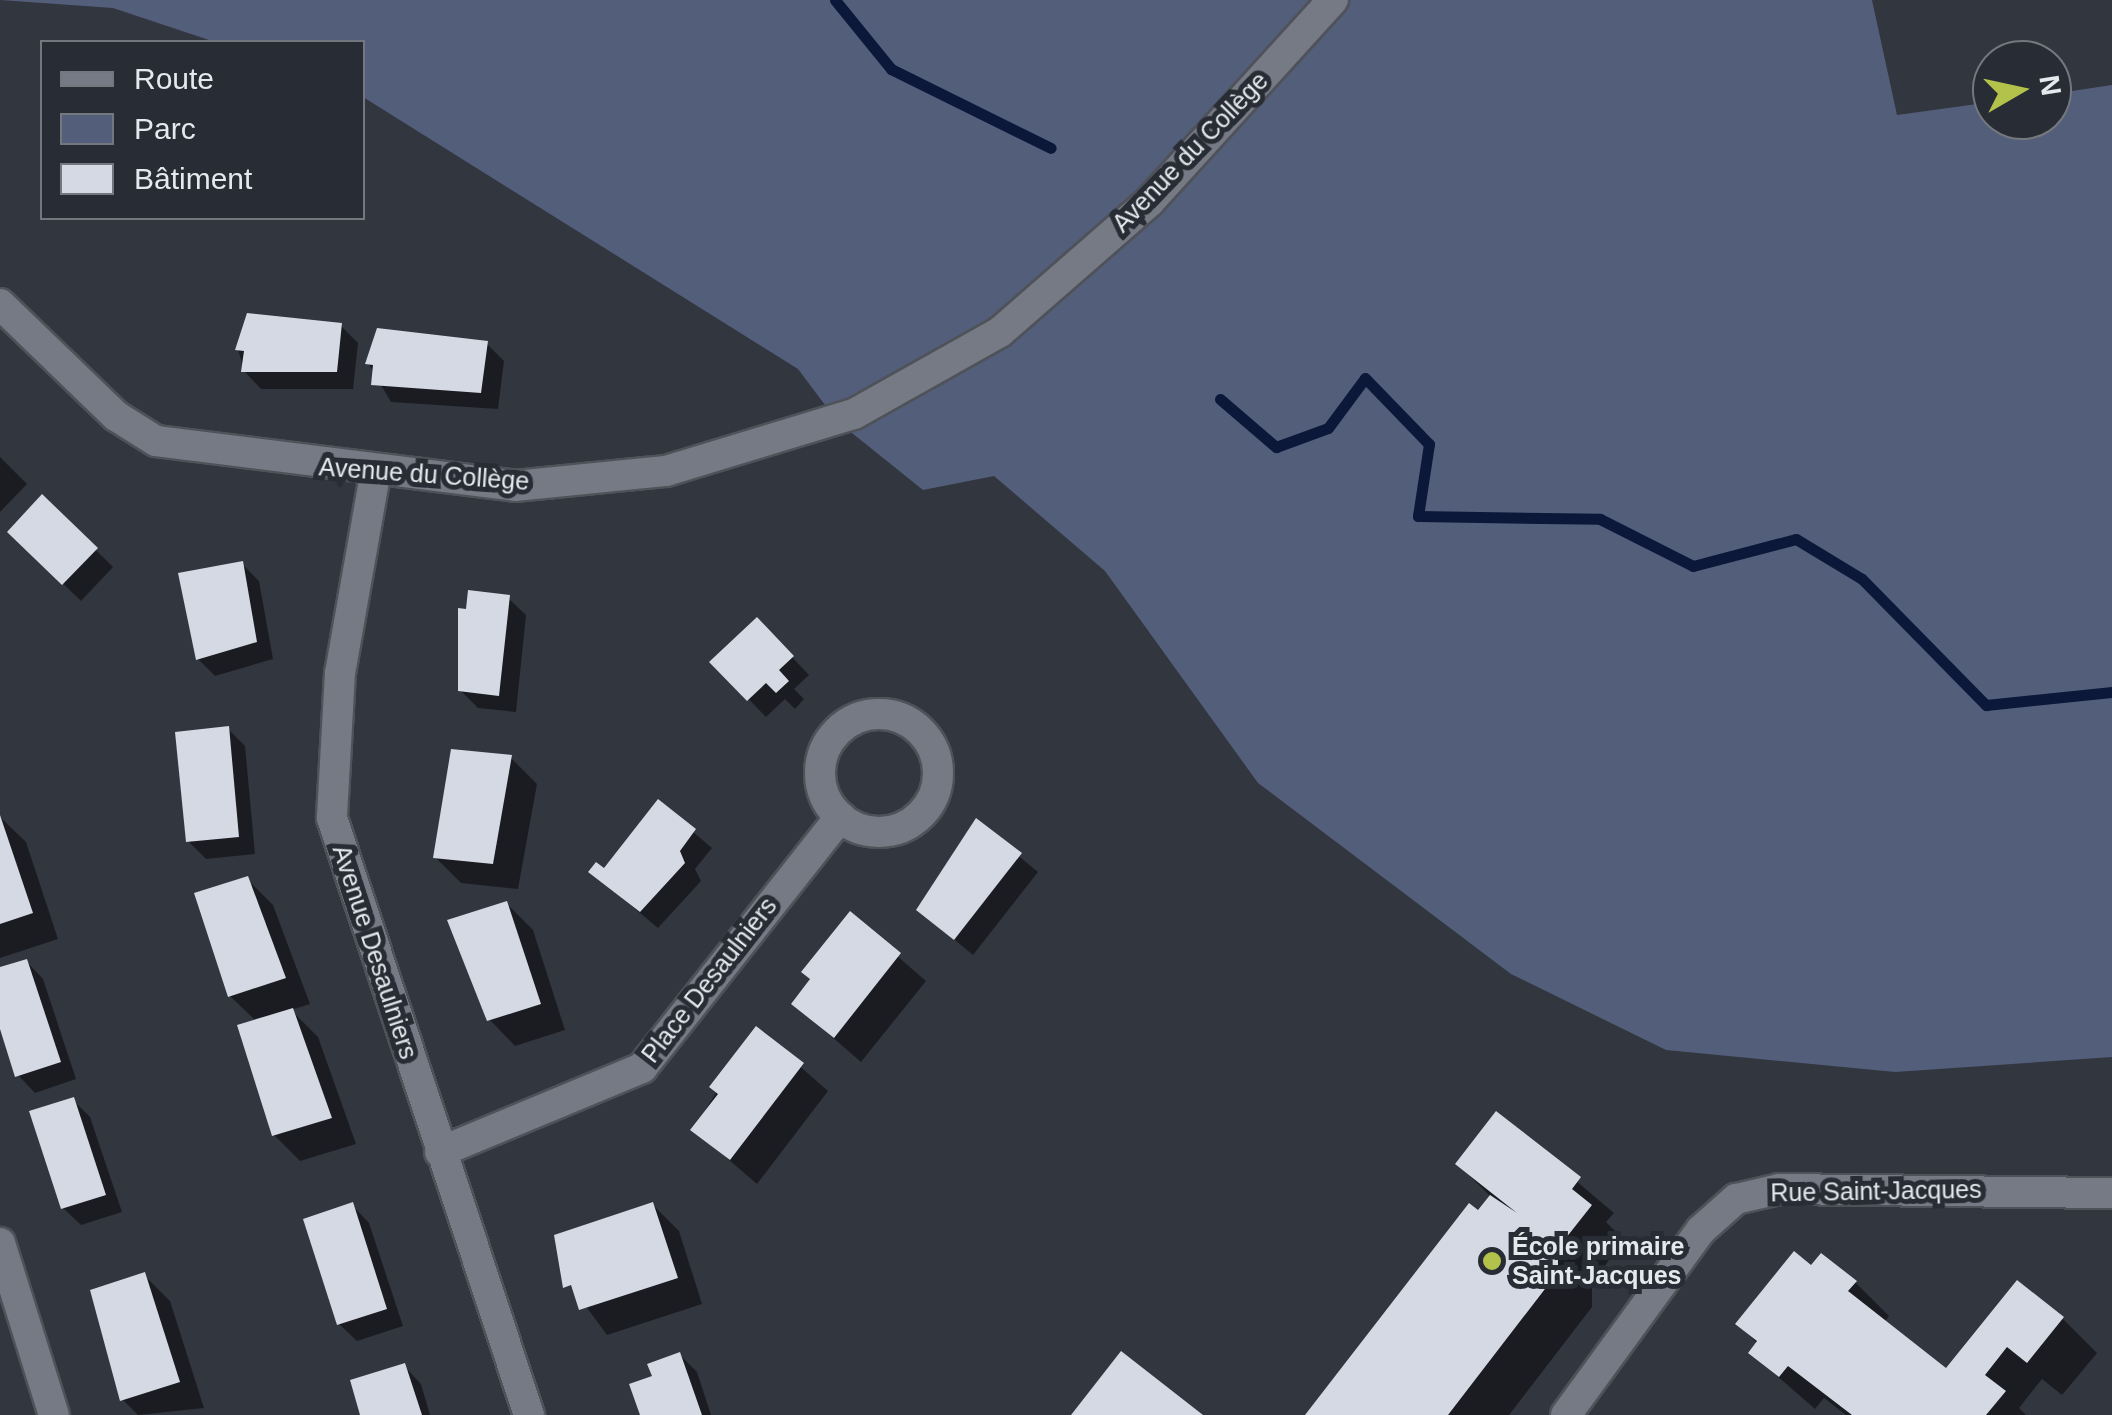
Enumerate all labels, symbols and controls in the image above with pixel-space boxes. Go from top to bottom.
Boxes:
legend [40,40,365,220]
north arrow [1972,40,2072,140]
text: Route [134,62,214,95]
street label: Avenue du Collège [1106,66,1274,238]
text: N [2033,73,2067,98]
text: Parc [134,112,196,145]
text: Bâtiment [134,162,252,195]
street label: Avenue du Collège [318,452,530,496]
street label: Avenue Desaulniers [326,841,424,1063]
street label: Place Desaulniers [635,891,783,1069]
street label: Rue Saint-Jacques [1770,1174,1982,1208]
place label: École primaire Saint-Jacques [1512,1232,1684,1291]
marker: École primaire Saint-Jacques [1481,1250,1503,1272]

